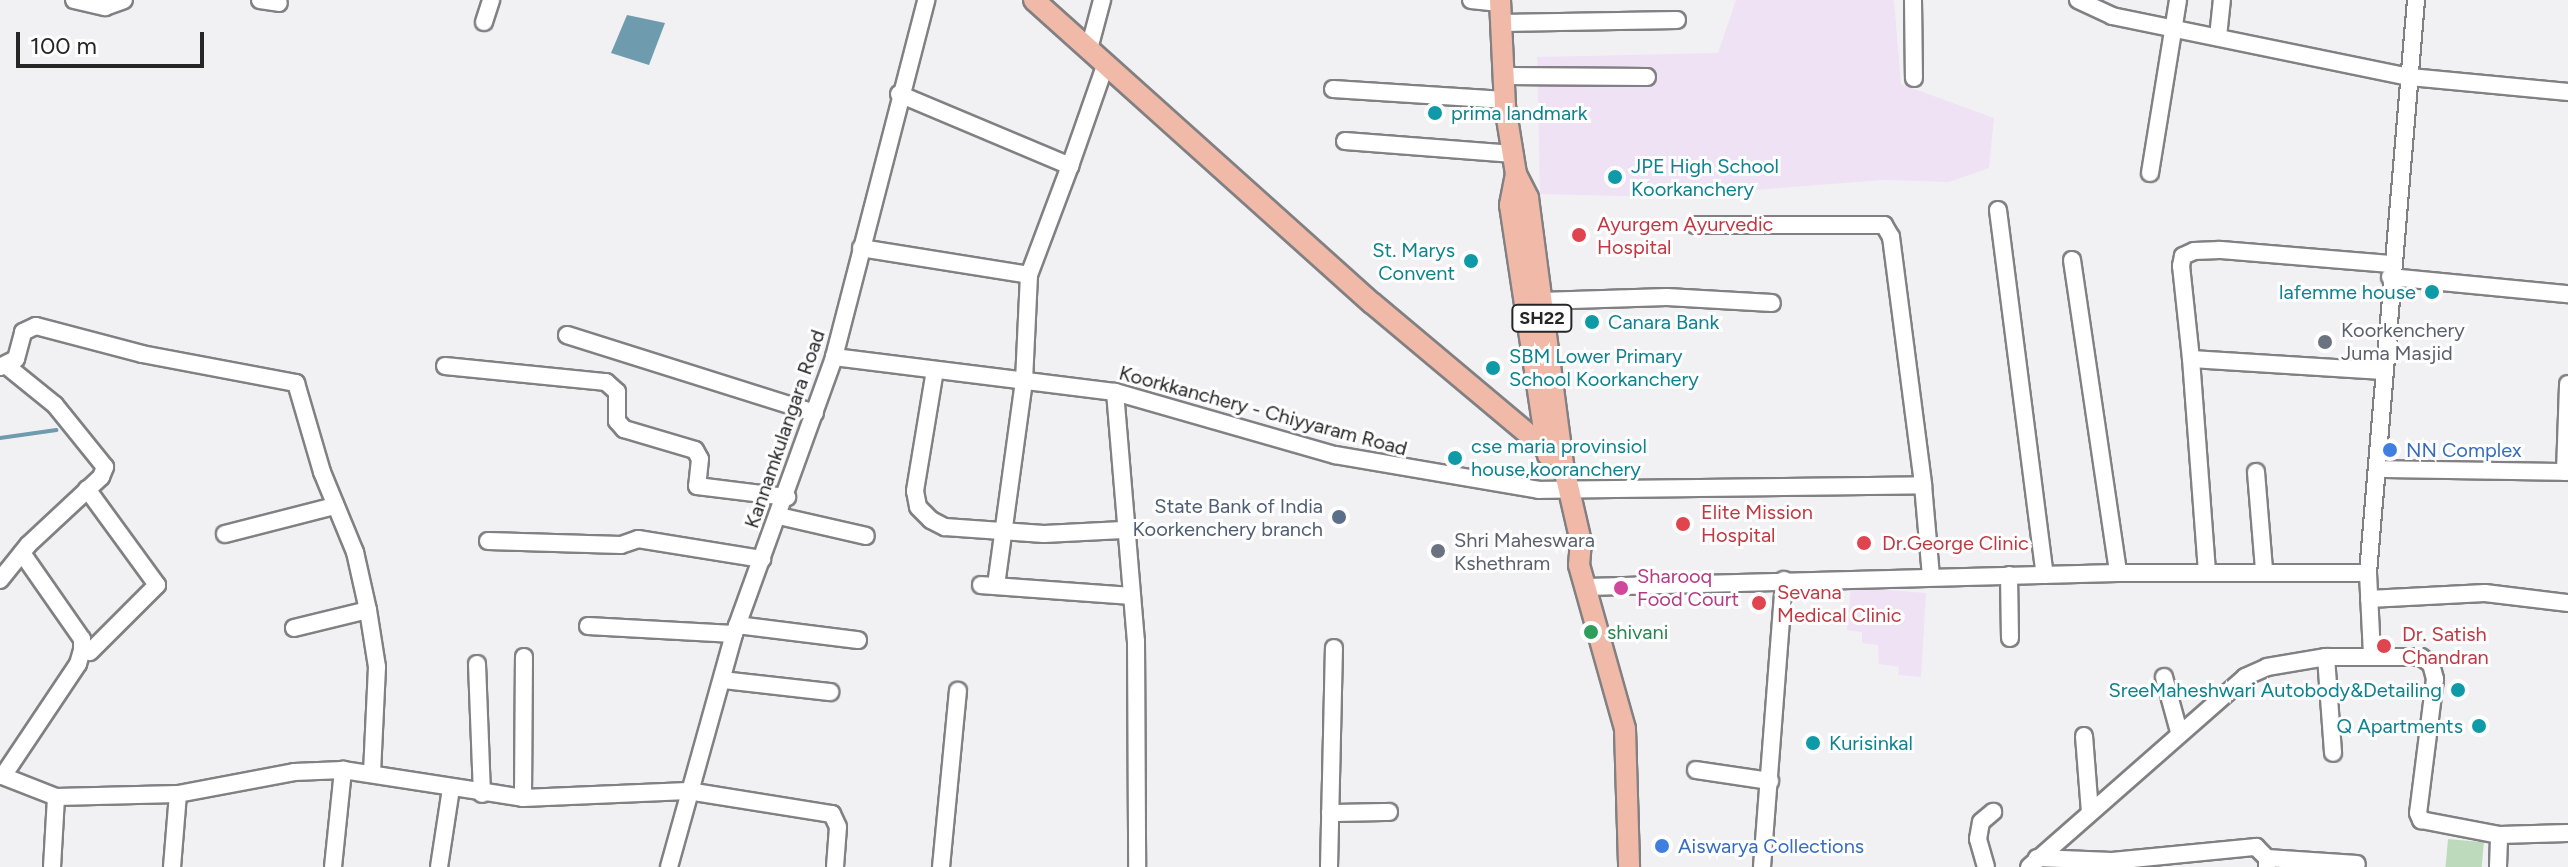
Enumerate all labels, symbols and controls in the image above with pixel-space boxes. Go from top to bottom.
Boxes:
scale bar [20,16,208,66]
text: 100 m [30,31,97,60]
place label: prima landmark [1451,101,1588,125]
marker: prima landmark [1426,104,1444,122]
place label: JPE High School Koorkanchery [1631,154,1779,201]
marker: JPE High School Koorkanchery [1606,168,1624,186]
place label: Ayurgem Ayurvedic Hospital [1597,212,1773,259]
marker: Ayurgem Ayurvedic Hospital [1568,224,1590,246]
place label: St. Marys Convent [1372,238,1455,285]
marker: St. Marys Convent [1462,252,1480,270]
place label: lafemme house [2279,280,2416,304]
marker: lafemme house [2423,283,2441,301]
road number: SH22 [1510,304,1574,332]
place label: Canara Bank [1608,310,1719,334]
marker: Canara Bank [1583,313,1601,331]
place label: Koorkenchery Juma Masjid [2341,318,2465,365]
street label: Kannamkulangara Road [740,327,830,531]
marker: Koorkenchery Juma Masjid [2316,333,2334,351]
place label: SBM Lower Primary School Koorkanchery [1509,344,1699,391]
marker: SBM Lower Primary School Koorkanchery [1484,359,1502,377]
street label: Koorkkanchery - Chiyyaram Road [1116,361,1410,461]
place label: cse maria provinsiol house,kooranchery [1471,434,1647,481]
place label: NN Complex [2406,438,2521,462]
marker: NN Complex [2381,441,2399,459]
marker: cse maria provinsiol house,kooranchery [1446,449,1464,467]
place label: State Bank of India Koorkenchery branch [1133,494,1323,541]
place label: Elite Mission Hospital [1701,500,1813,547]
marker: State Bank of India Koorkenchery branch [1330,508,1348,526]
marker: Elite Mission Hospital [1672,513,1694,535]
place label: Shri Maheswara Kshethram [1454,528,1595,575]
place label: Dr.George Clinic [1882,531,2029,555]
marker: Dr.George Clinic [1853,532,1875,554]
marker: Shri Maheswara Kshethram [1429,542,1447,560]
place label: Sharooq Food Court [1637,564,1739,611]
marker: Sharooq Food Court [1612,579,1630,597]
place label: Sevana Medical Clinic [1777,580,1902,627]
marker: Sevana Medical Clinic [1748,592,1770,614]
place label: shivani [1607,620,1668,644]
place label: Dr. Satish Chandran [2402,622,2489,669]
marker: shivani [1582,623,1600,641]
marker: Dr. Satish Chandran [2373,635,2395,657]
place label: SreeMaheshwari Autobody&Detailing [2108,678,2442,702]
marker: SreeMaheshwari Autobody&Detailing [2449,681,2467,699]
place label: Q Apartments [2337,714,2463,738]
marker: Q Apartments [2470,717,2488,735]
place label: Kurisinkal [1829,731,1913,755]
marker: Kurisinkal [1804,734,1822,752]
place label: Aiswarya Collections [1678,834,1864,858]
marker: Aiswarya Collections [1653,837,1671,855]

